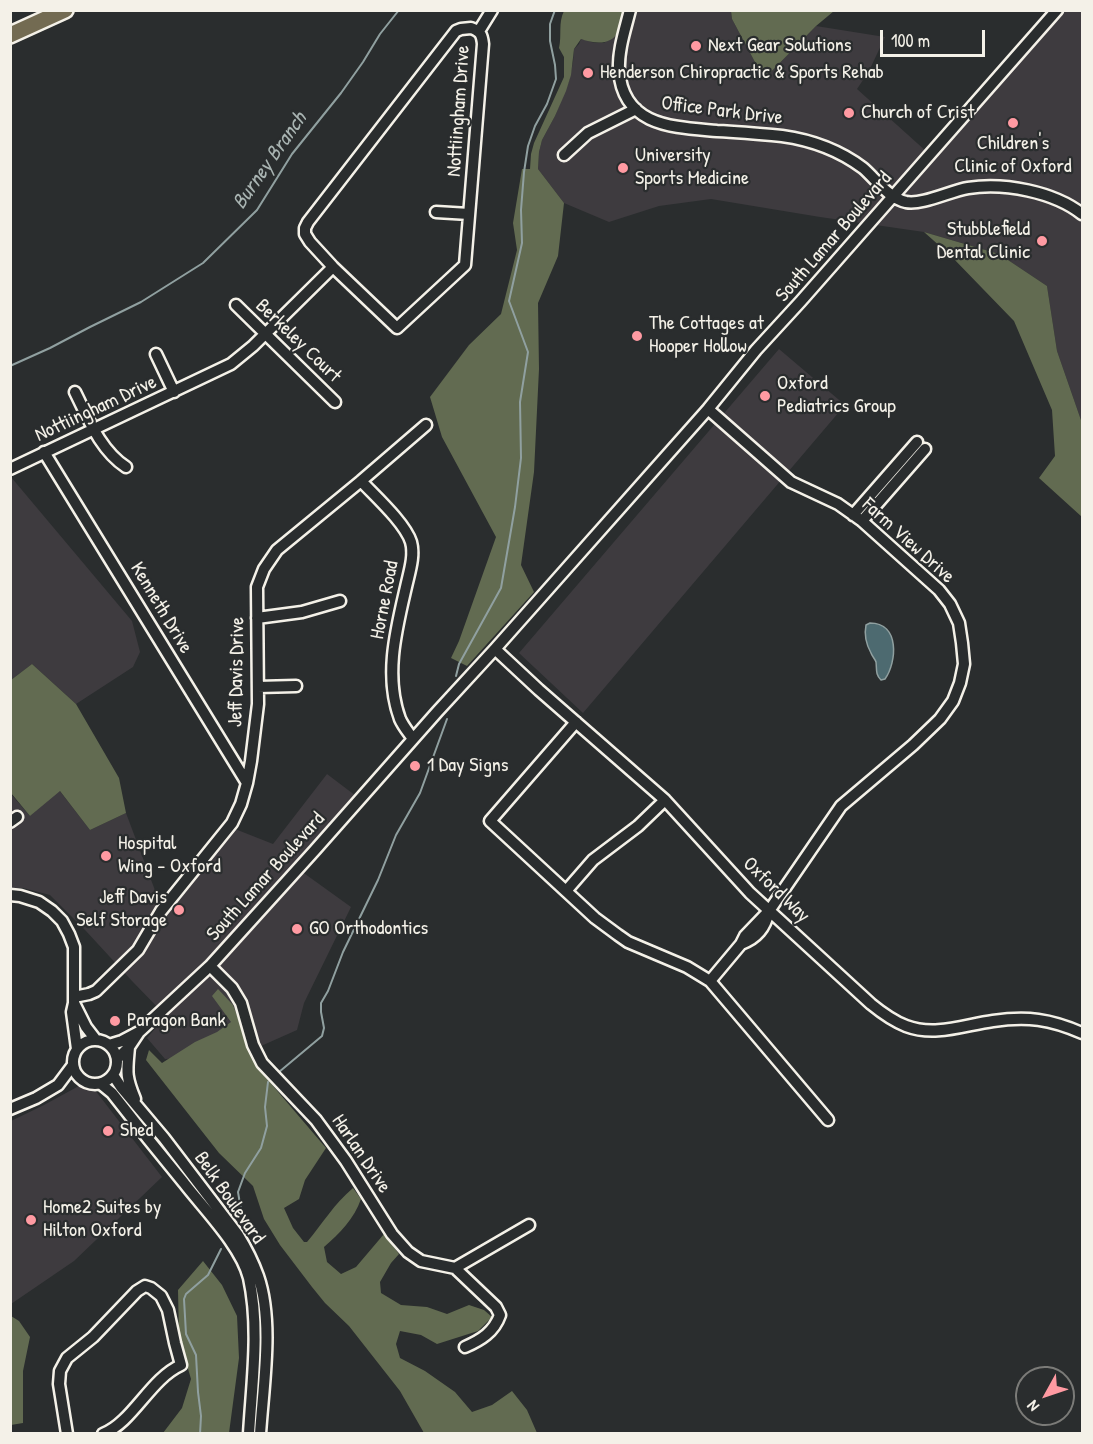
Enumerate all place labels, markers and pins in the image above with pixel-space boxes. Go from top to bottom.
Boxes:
place label: Next Gear Solutions [708,34,851,58]
marker: Next Gear Solutions [689,39,703,53]
place label: Henderson Chiropractic & Sports Rehab [600,61,884,85]
marker: Henderson Chiropractic & Sports Rehab [581,66,595,80]
place label: Church of Crist [861,101,974,125]
marker: Church of Crist [842,106,856,120]
marker: Children's Clinic of Oxford [1006,116,1020,130]
place label: Children's Clinic of Oxford [954,132,1072,179]
place label: University Sports Medicine [635,144,749,191]
marker: University Sports Medicine [616,161,630,175]
place label: Stubblefield Dental Clinic [937,218,1030,265]
marker: Stubblefield Dental Clinic [1035,234,1049,248]
place label: The Cottages at Hooper Hollow [649,312,764,359]
marker: The Cottages at Hooper Hollow [630,329,644,343]
place label: Oxford Pediatrics Group [777,372,896,419]
marker: Oxford Pediatrics Group [758,389,772,403]
place label: 1 Day Signs [427,754,509,778]
marker: 1 Day Signs [408,759,422,773]
place label: Hospital Wing - Oxford [118,832,221,879]
marker: Hospital Wing - Oxford [99,849,113,863]
place label: Jeff Davis Self Storage [76,886,167,933]
marker: Jeff Davis Self Storage [172,903,186,917]
place label: GO Orthodontics [309,917,428,941]
marker: GO Orthodontics [290,922,304,936]
place label: Paragon Bank [127,1009,226,1033]
marker: Paragon Bank [108,1014,122,1028]
place label: Shed [120,1119,153,1143]
marker: Shed [101,1124,115,1138]
place label: Home2 Suites by Hilton Oxford [43,1196,161,1243]
marker: Home2 Suites by Hilton Oxford [24,1213,38,1227]

